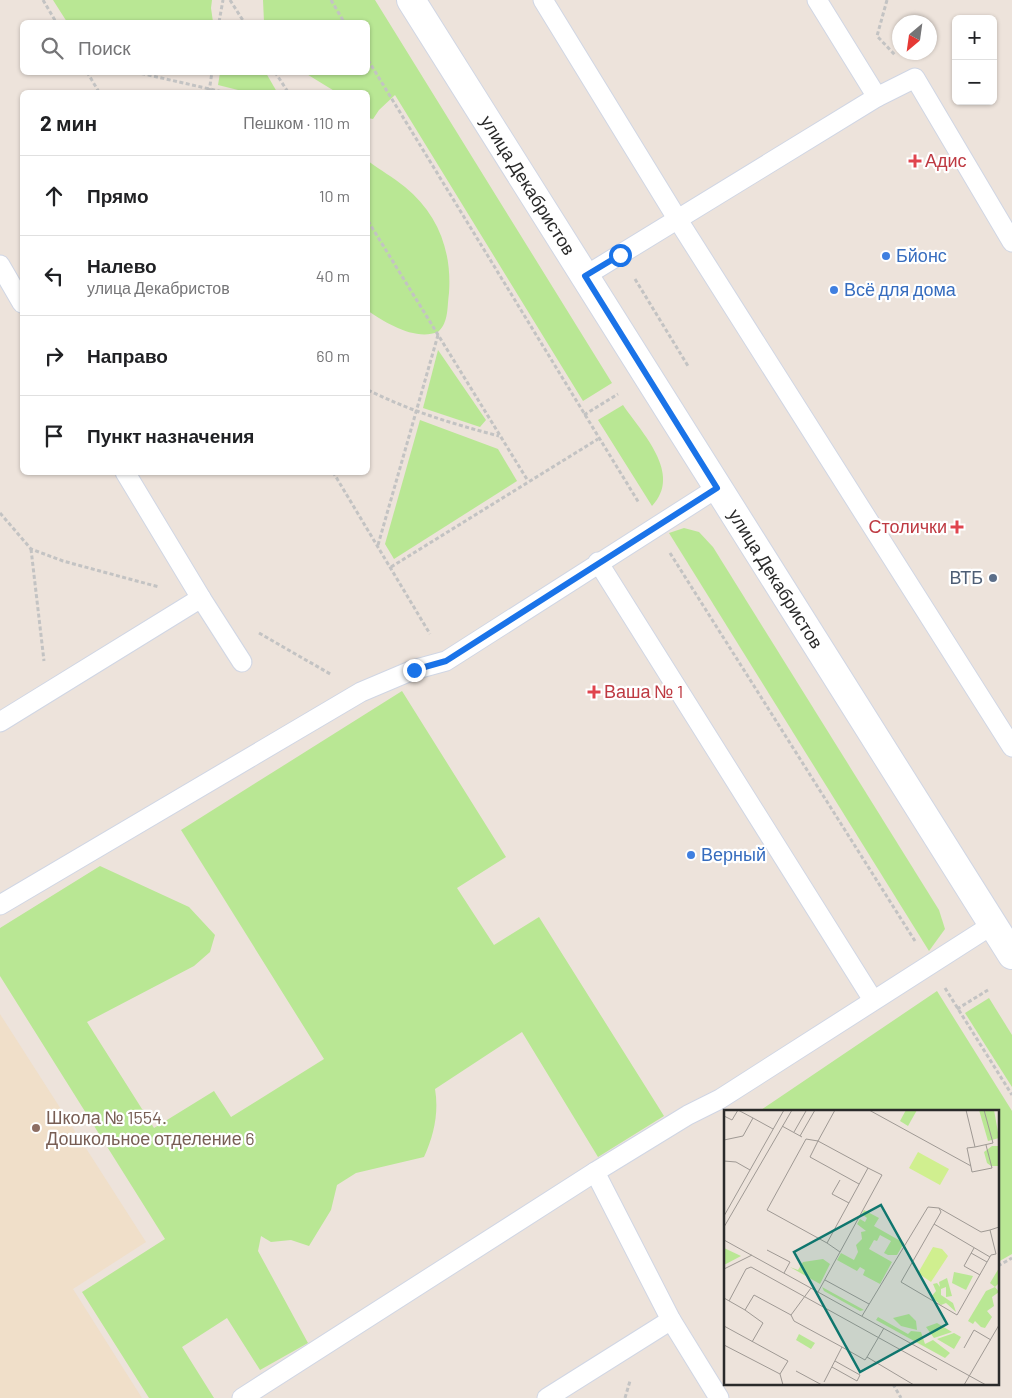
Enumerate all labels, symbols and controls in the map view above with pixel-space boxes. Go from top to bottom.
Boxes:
north arrow [892,15,937,60]
map controls [952,15,997,105]
button: + [952,15,997,60]
search box [20,20,370,75]
icon: search [38,34,66,62]
text: Поиск [78,36,131,59]
button: − [952,60,997,105]
text: 2 мин [40,110,97,135]
street label: улица Декабристов [476,111,581,259]
text: Пешком · 110 m [243,113,350,132]
place label: Адис [925,149,967,171]
marker: Адис [909,155,921,167]
icon: ahead [40,182,68,210]
text: Прямо [87,184,149,207]
text: 10 m [319,186,350,205]
route start [609,244,632,267]
place label: Бйонс [896,244,947,266]
marker: Бйонс [880,250,892,262]
text: Налево [87,254,157,277]
icon: left [40,262,68,290]
text: 40 m [316,266,350,285]
text: улица Декабристов [87,278,230,297]
place label: Всё для дома [844,278,957,300]
marker: Всё для дома [828,284,840,296]
icon: right [40,342,68,370]
text: Направо [87,344,168,367]
text: 60 m [316,346,350,365]
icon: arrive [40,422,68,450]
text: Пункт назначения [87,424,254,447]
street label: улица Декабристов [724,505,828,652]
place label: Столички [868,515,947,537]
marker: Столички [951,521,963,533]
place label: ВТБ [949,566,983,588]
marker: ВТБ [987,572,999,584]
route end [403,659,426,682]
place label: Ваша № 1 [604,680,683,702]
marker: Ваша № 1 [588,686,600,698]
place label: Верный [701,843,766,865]
marker: Верный [685,849,697,861]
place label: Школа № 1554. Дошкольное отделение 6 [46,1106,255,1149]
inset map [724,1110,1000,1386]
marker: Школа № 1554. Дошкольное отделение 6 [30,1122,42,1134]

